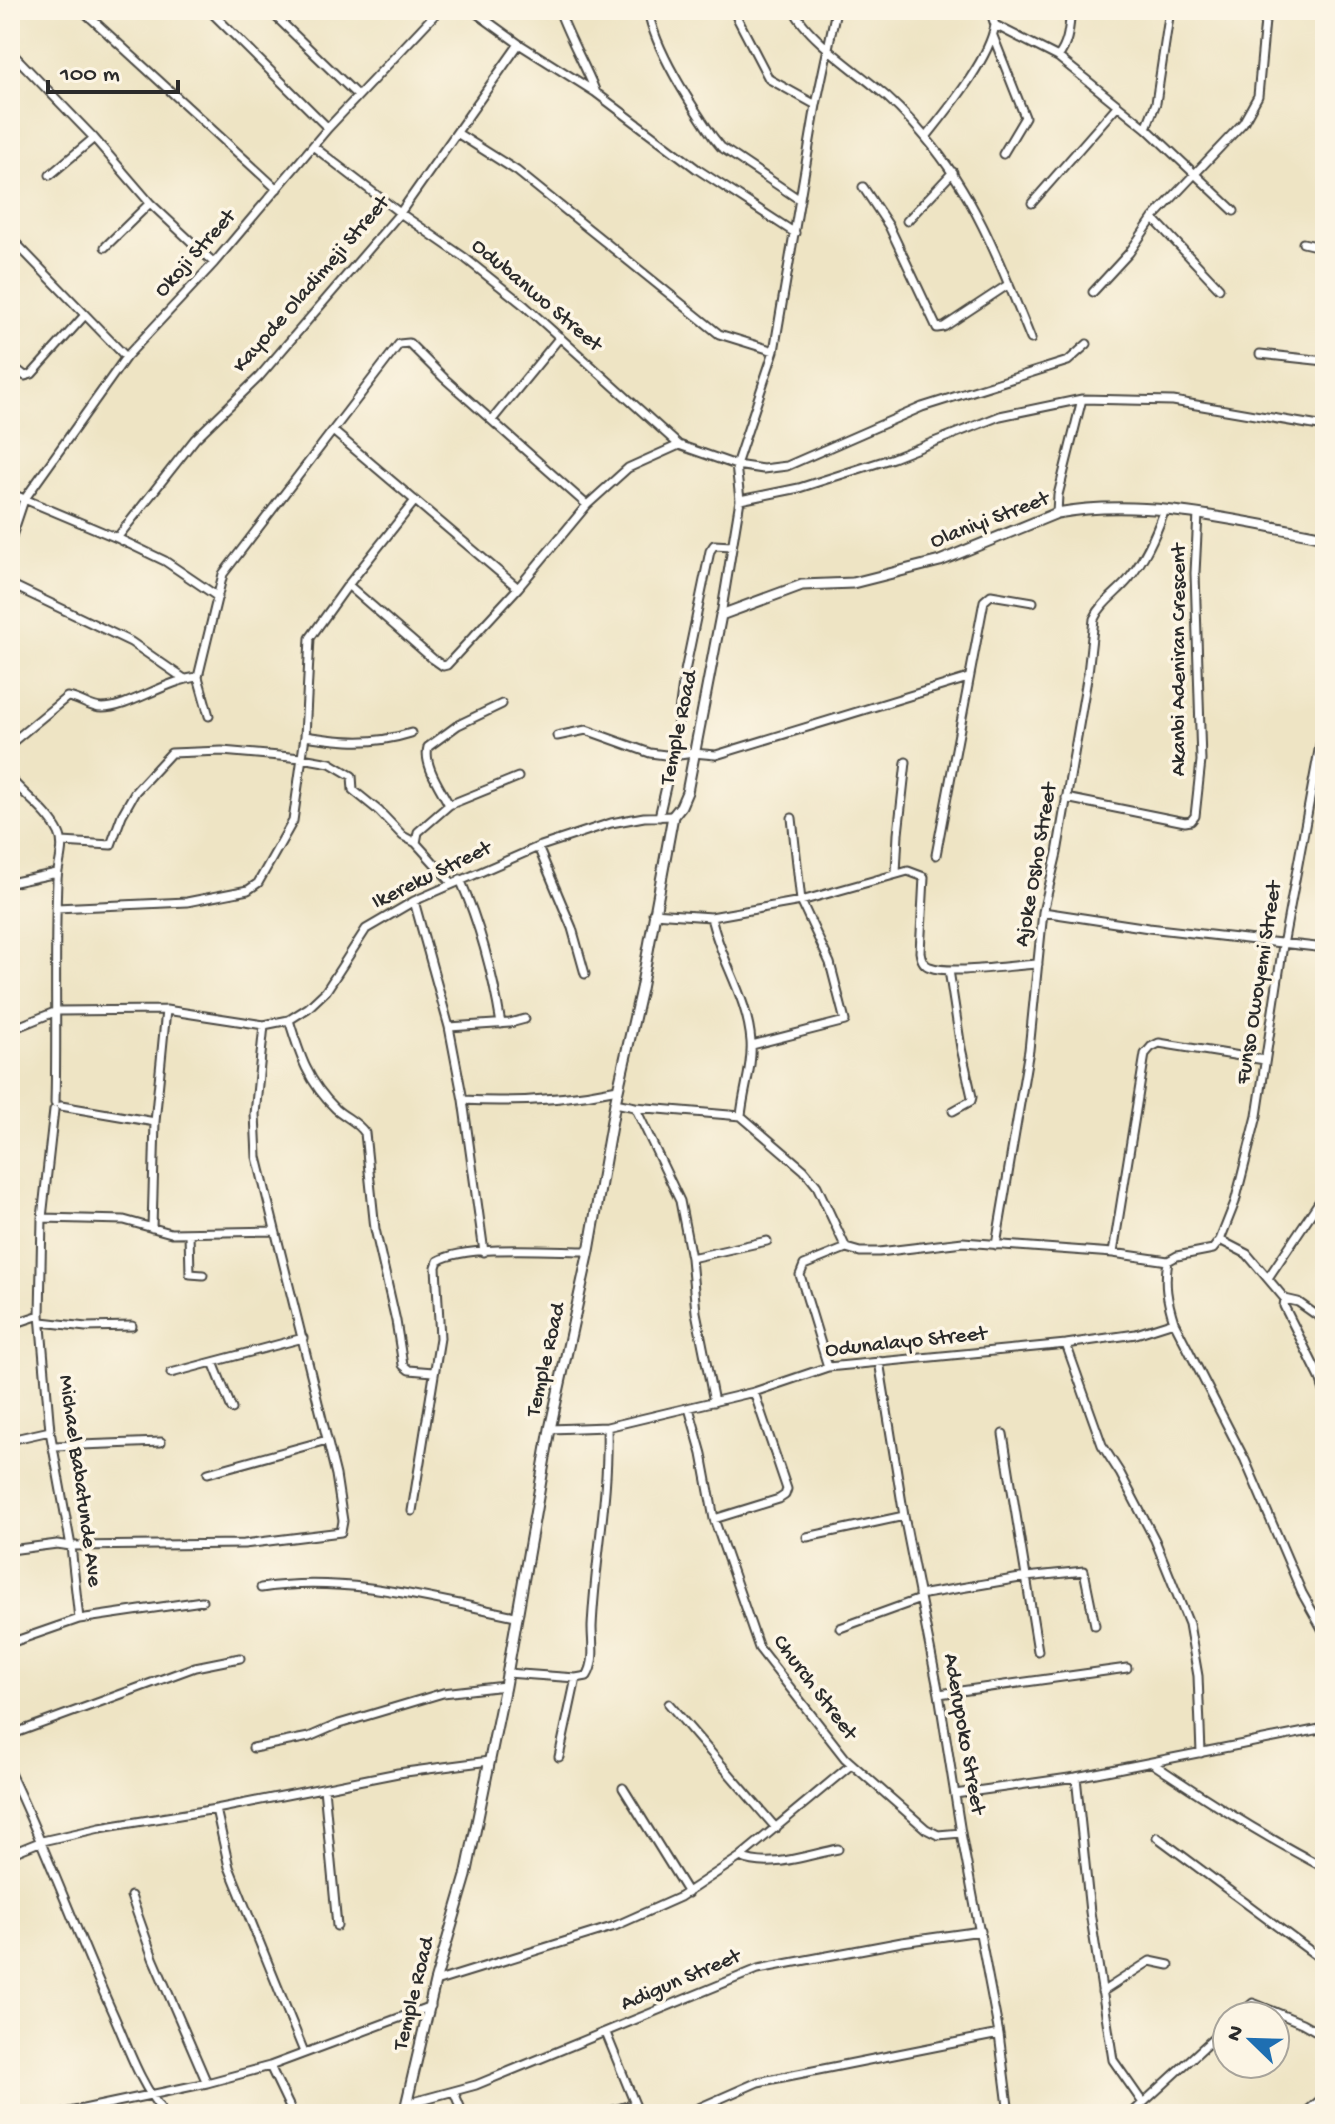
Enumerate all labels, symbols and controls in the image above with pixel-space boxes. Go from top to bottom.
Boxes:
scale bar [48,44,178,94]
text: 100 m [59,61,120,90]
street label: Kayode Oladimeji Street [228,190,397,379]
street label: Okoji Street [150,203,244,303]
street label: Odubanwo Street [465,234,608,360]
street label: Olaniyi Street [927,486,1055,556]
street label: Akanbi Adeniran Crescent [1167,542,1193,776]
street label: Temple Road [655,667,705,789]
street label: Ajoke Osho Street [1010,779,1065,949]
street label: Ikereku Street [368,835,498,916]
street label: Funso Owoyemi Street [1231,878,1289,1087]
street label: Temple Road [521,1299,573,1421]
street label: Odunalayo Street [824,1321,990,1364]
street label: Michael Babatunde Ave [51,1373,107,1589]
street label: Church Street [766,1630,863,1747]
street label: Aderupoko Street [936,1652,990,1818]
street label: Temple Road [388,1933,442,2055]
street label: Adigun Street [617,1943,747,2018]
north arrow [1211,2000,1291,2080]
text: N [1221,2022,1251,2045]

